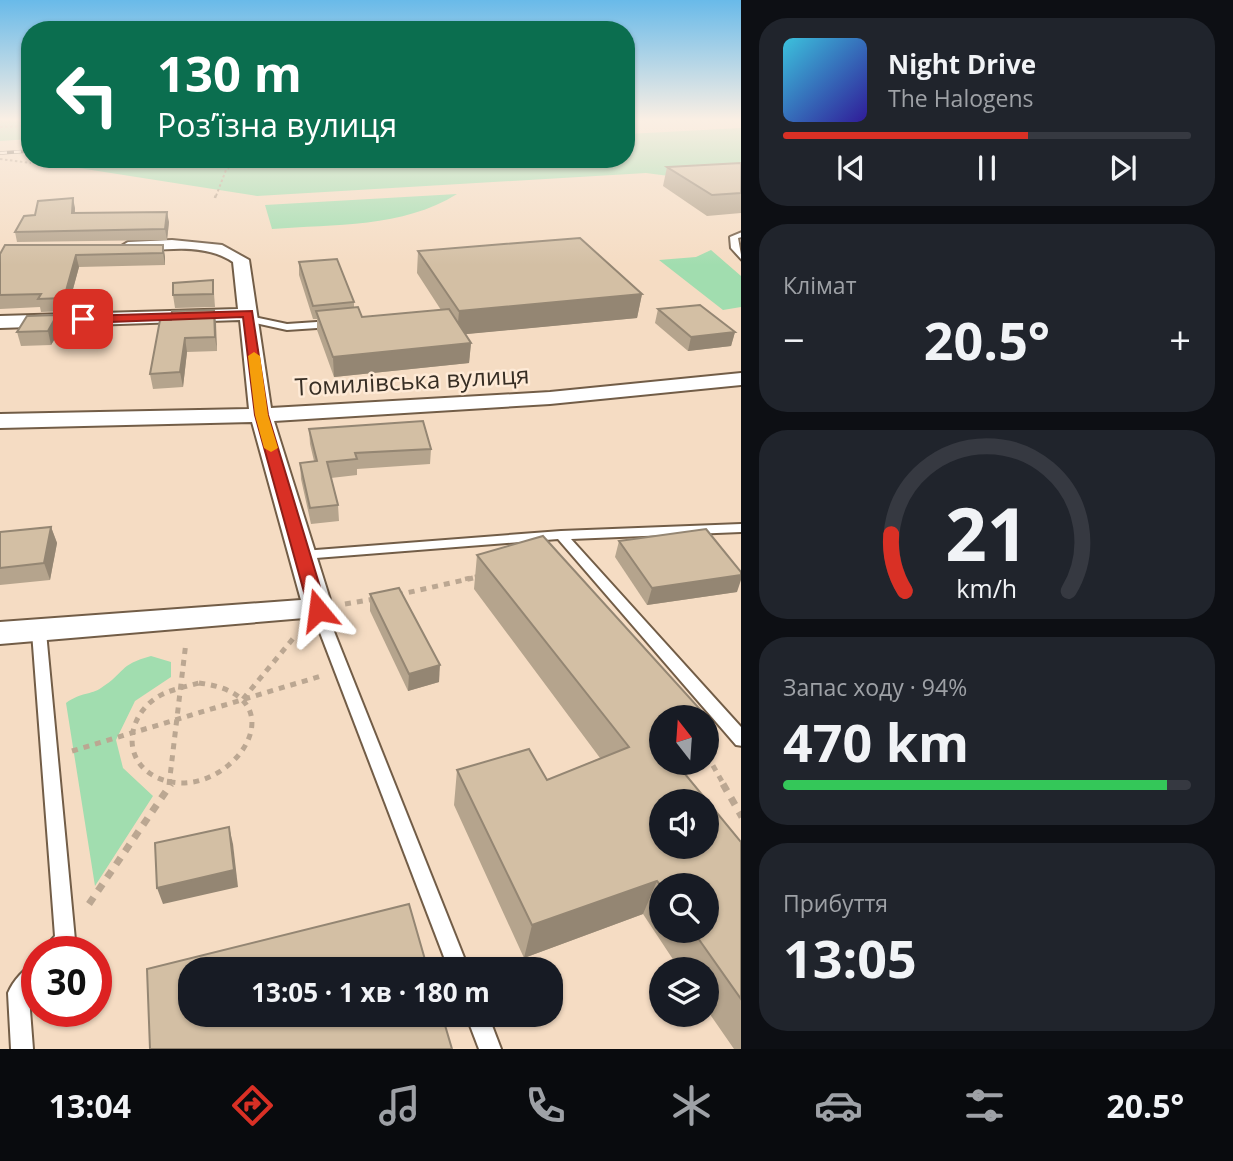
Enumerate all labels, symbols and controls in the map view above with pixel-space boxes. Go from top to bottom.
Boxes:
text: 130 m [157,40,302,106]
text: Night Drive [888,46,1036,82]
icon: left [42,49,133,140]
text: The Halogens [888,82,1034,114]
text: Розʼїзна вулиця [157,103,397,146]
icon: previous [832,149,870,187]
icon: pause [968,149,1006,187]
icon: next [1104,149,1142,187]
text: Клімат [783,269,856,301]
pin [53,289,113,349]
icon: arrive [64,300,102,338]
text: 20.5° [924,304,1050,375]
text: − [783,313,805,365]
text: + [1169,313,1191,365]
street label: Томилівська вулиця [294,357,530,403]
text: 21 [945,483,1029,582]
text: km/h [957,570,1017,604]
position arrow [281,573,355,647]
text: Запас ходу · 94% [783,671,967,703]
north arrow [649,705,719,775]
map controls [649,705,719,1027]
text: 470 km [783,706,969,777]
button: sound [649,789,719,859]
button: search [649,873,719,943]
text: Прибуття [783,887,888,919]
text: 13:05 [783,922,917,993]
speed limit sign: 30 [21,936,112,1027]
button: layers [649,957,719,1027]
text: 13:05 · 1 хв · 180 m [251,974,490,1010]
icon: directions [228,1081,277,1130]
icon: music [375,1081,424,1130]
icon: phone [521,1081,570,1130]
icon: climate [667,1081,716,1130]
icon: car [814,1081,863,1130]
icon: filters [960,1081,1009,1130]
text: 13:04 [49,1084,131,1127]
text: 20.5° [1107,1084,1184,1127]

